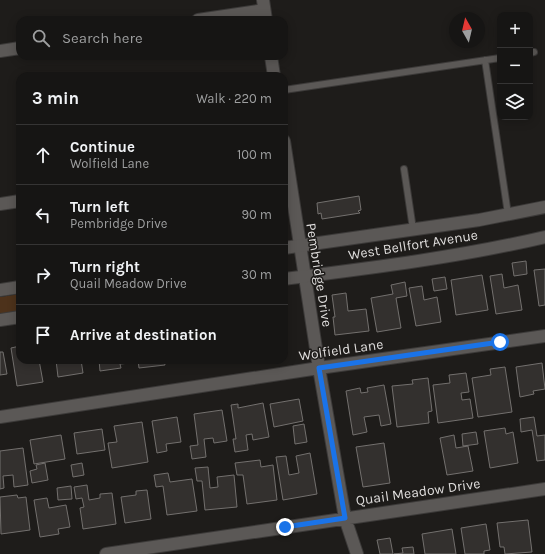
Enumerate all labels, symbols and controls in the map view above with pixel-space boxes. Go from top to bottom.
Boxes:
north arrow [449,12,485,48]
map controls [497,12,533,120]
button: + [497,12,533,48]
search box [16,16,288,60]
icon: search [30,27,52,49]
text: Search here [62,29,143,47]
button: − [497,48,533,84]
button: layers [497,84,533,120]
text: 3 min [32,88,79,108]
text: Walk · 220 m [196,91,272,106]
text: Continue [70,138,135,156]
icon: ahead [32,144,54,166]
text: 100 m [237,147,272,162]
text: Wolfield Lane [70,156,149,171]
text: Turn left [70,198,129,216]
icon: left [32,204,54,226]
text: 90 m [241,207,272,222]
text: Pembridge Drive [70,216,167,231]
street label: Pembridge Drive [302,222,336,328]
street label: West Bellfort Avenue [347,226,479,264]
text: Turn right [70,258,140,276]
icon: right [32,264,54,286]
text: 30 m [241,267,272,282]
text: Quail Meadow Drive [70,276,187,291]
icon: arrive [32,324,54,346]
text: Arrive at destination [70,326,217,344]
route start [491,333,509,351]
street label: Wolfield Lane [298,336,384,364]
street label: Quail Meadow Drive [355,475,481,509]
route end [276,518,294,536]

